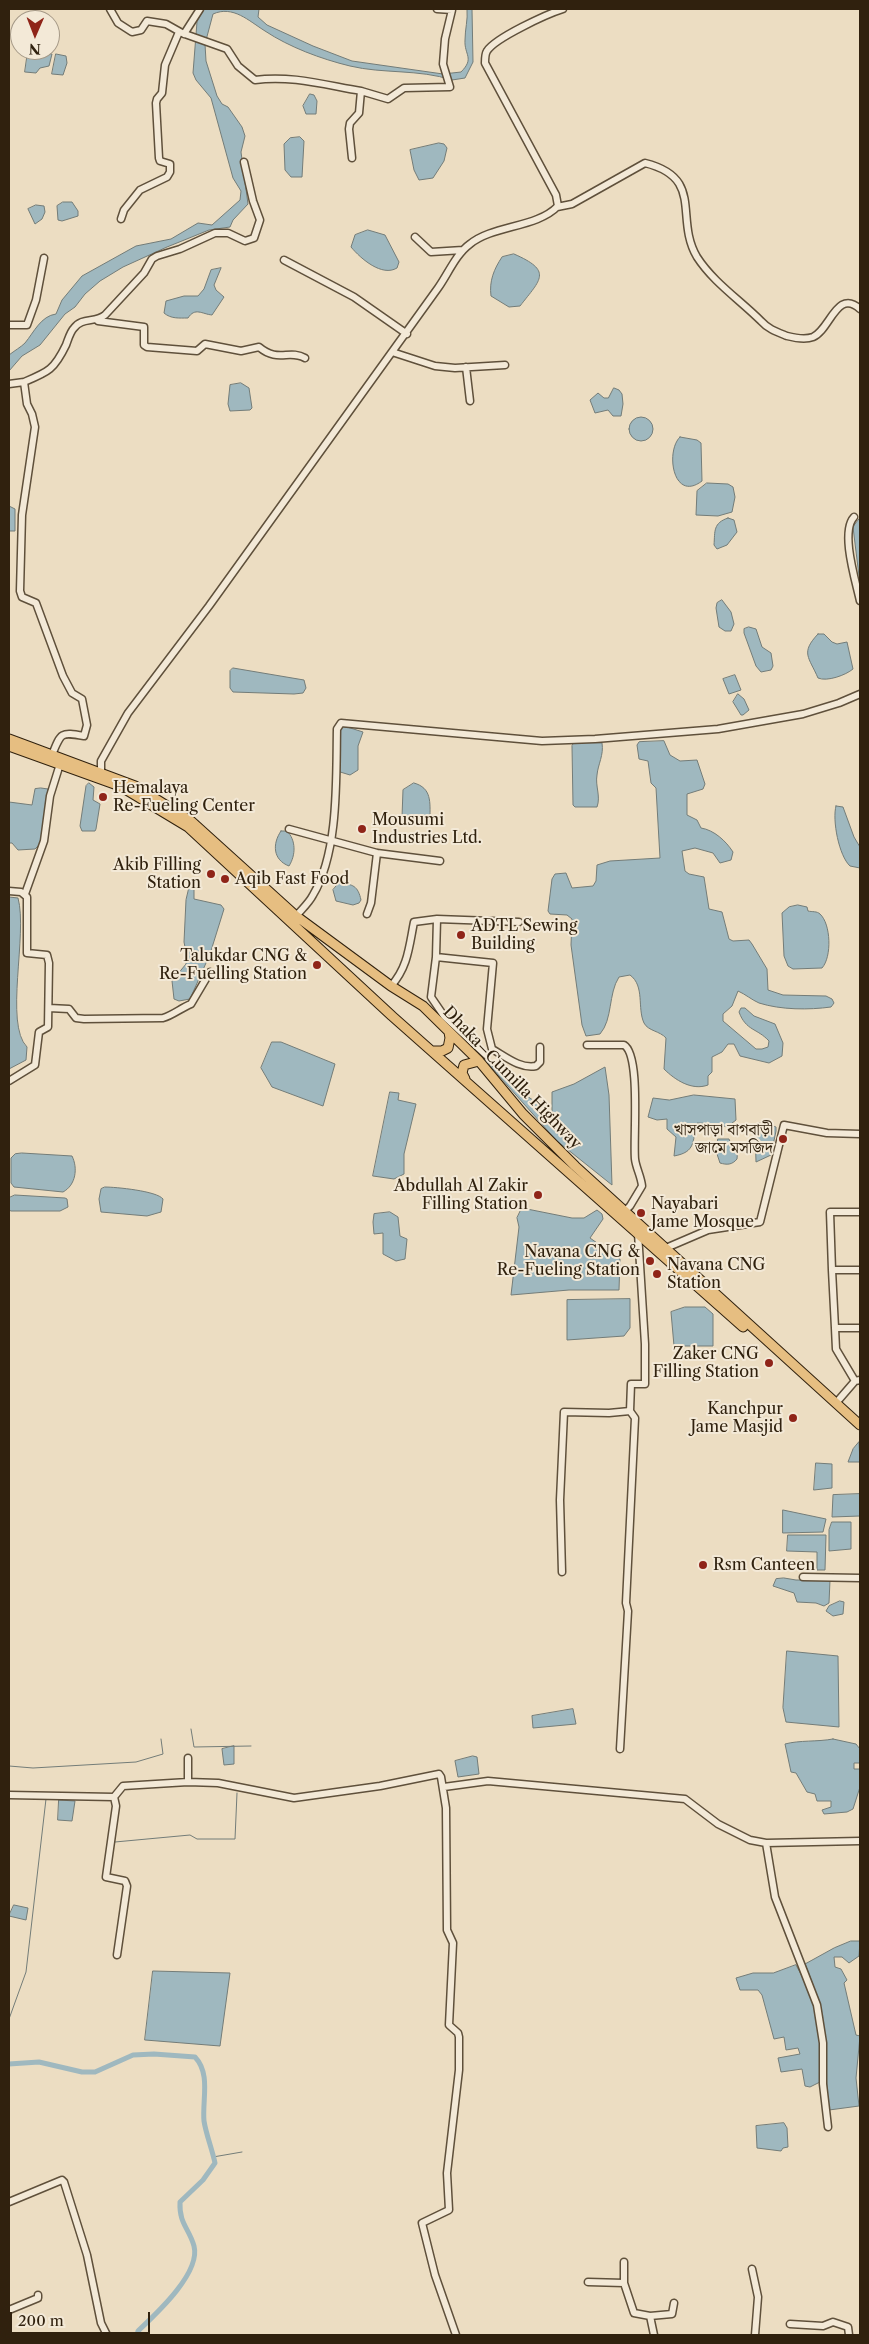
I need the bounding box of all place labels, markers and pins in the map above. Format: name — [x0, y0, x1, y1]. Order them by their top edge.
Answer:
place label: Hemalaya Re-Fueling Center — [113, 778, 255, 816]
marker: Hemalaya Re-Fueling Center — [97, 791, 109, 803]
place label: Mousumi Industries Ltd. — [372, 810, 482, 848]
marker: Mousumi Industries Ltd. — [356, 823, 368, 835]
place label: Akib Filling Station — [113, 855, 201, 893]
marker: Akib Filling Station — [205, 868, 217, 880]
place label: Aqib Fast Food — [235, 869, 349, 889]
marker: Aqib Fast Food — [219, 873, 231, 885]
place label: ADTL Sewing Building — [471, 916, 577, 954]
marker: ADTL Sewing Building — [455, 929, 467, 941]
place label: Talukdar CNG & Re-Fuelling Station — [159, 946, 307, 984]
marker: Talukdar CNG & Re-Fuelling Station — [311, 959, 323, 971]
place label: খাসপাড়া বাগবাড়ী জামে মসজিদ — [674, 1120, 773, 1158]
marker: খাসপাড়া বাগবাড়ী জামে মসজিদ — [777, 1133, 789, 1145]
place label: Abdullah Al Zakir Filling Station — [394, 1176, 528, 1214]
marker: Abdullah Al Zakir Filling Station — [532, 1189, 544, 1201]
place label: Nayabari Jame Mosque — [651, 1194, 754, 1232]
marker: Nayabari Jame Mosque — [635, 1207, 647, 1219]
place label: Navana CNG & Re-Fueling Station — [497, 1242, 640, 1280]
marker: Navana CNG & Re-Fueling Station — [644, 1255, 656, 1267]
place label: Navana CNG Station — [667, 1255, 765, 1293]
marker: Navana CNG Station — [651, 1268, 663, 1280]
place label: Zaker CNG Filling Station — [653, 1344, 759, 1382]
marker: Zaker CNG Filling Station — [763, 1357, 775, 1369]
place label: Kanchpur Jame Masjid — [690, 1399, 783, 1437]
marker: Kanchpur Jame Masjid — [787, 1412, 799, 1424]
place label: Rsm Canteen — [713, 1555, 815, 1575]
marker: Rsm Canteen — [697, 1559, 709, 1571]

